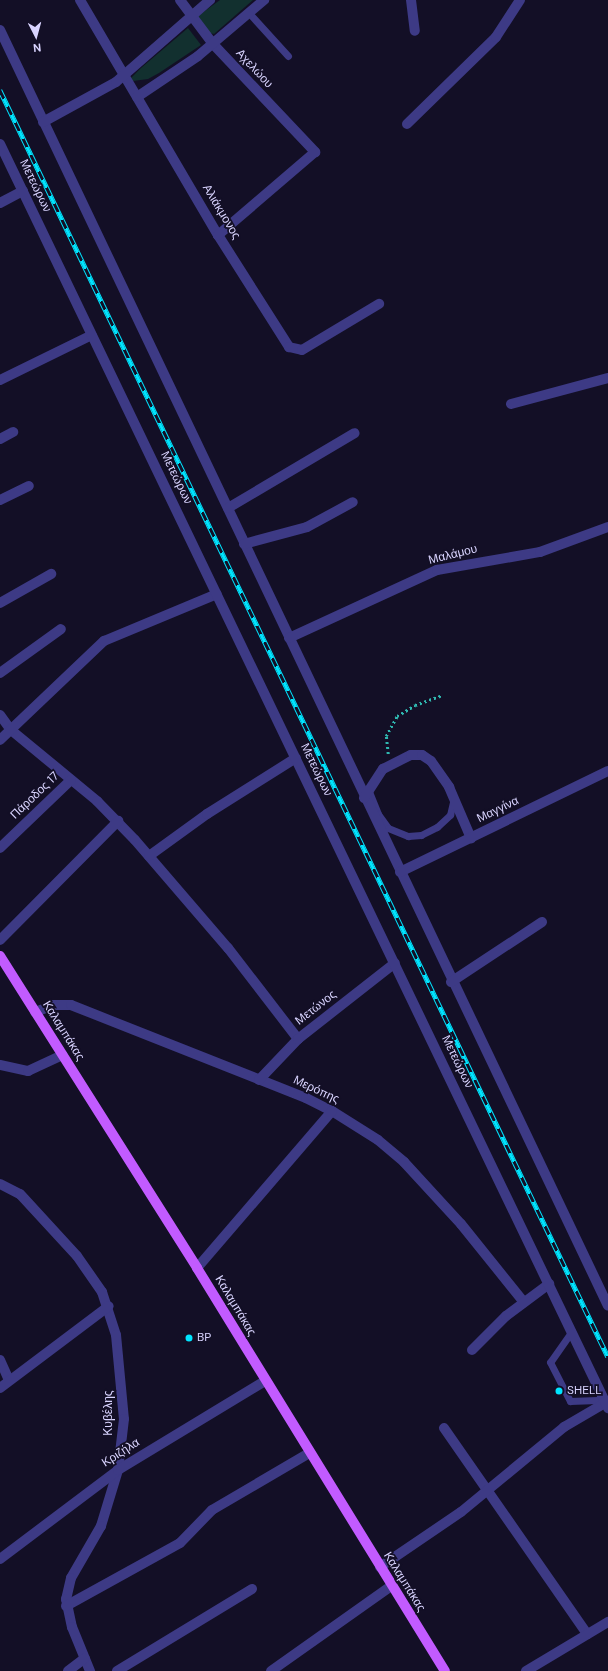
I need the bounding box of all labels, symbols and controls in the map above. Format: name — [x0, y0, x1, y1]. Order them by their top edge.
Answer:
north arrow — [16, 16, 56, 56]
text: N — [33, 41, 42, 55]
street label: Αχελώου — [232, 47, 276, 91]
street label: Μετεώρων — [16, 157, 54, 215]
street label: Αλιάκμονος — [199, 182, 243, 242]
street label: Μετεώρων — [157, 449, 195, 507]
street label: Μαλάμου — [427, 542, 479, 568]
street label: Μετεώρων — [297, 741, 335, 799]
street label: Πάροδος 17 — [8, 769, 62, 823]
street label: Μαγγίνα — [475, 794, 521, 826]
street label: Μετώνος — [293, 988, 339, 1028]
street label: Καλαμπάκας — [39, 998, 87, 1064]
street label: Μετεώρων — [438, 1033, 476, 1091]
street label: Μερόπης — [291, 1073, 341, 1107]
street label: Καλαμπάκας — [211, 1273, 259, 1339]
place label: BP — [197, 1331, 211, 1345]
marker: BP — [184, 1333, 194, 1343]
place label: SHELL — [567, 1384, 602, 1398]
marker: SHELL — [554, 1386, 564, 1396]
street label: Κυβέλης — [102, 1390, 116, 1436]
street label: Κριζήλα — [99, 1436, 143, 1470]
street label: Καλαμπάκας — [380, 1549, 428, 1615]

